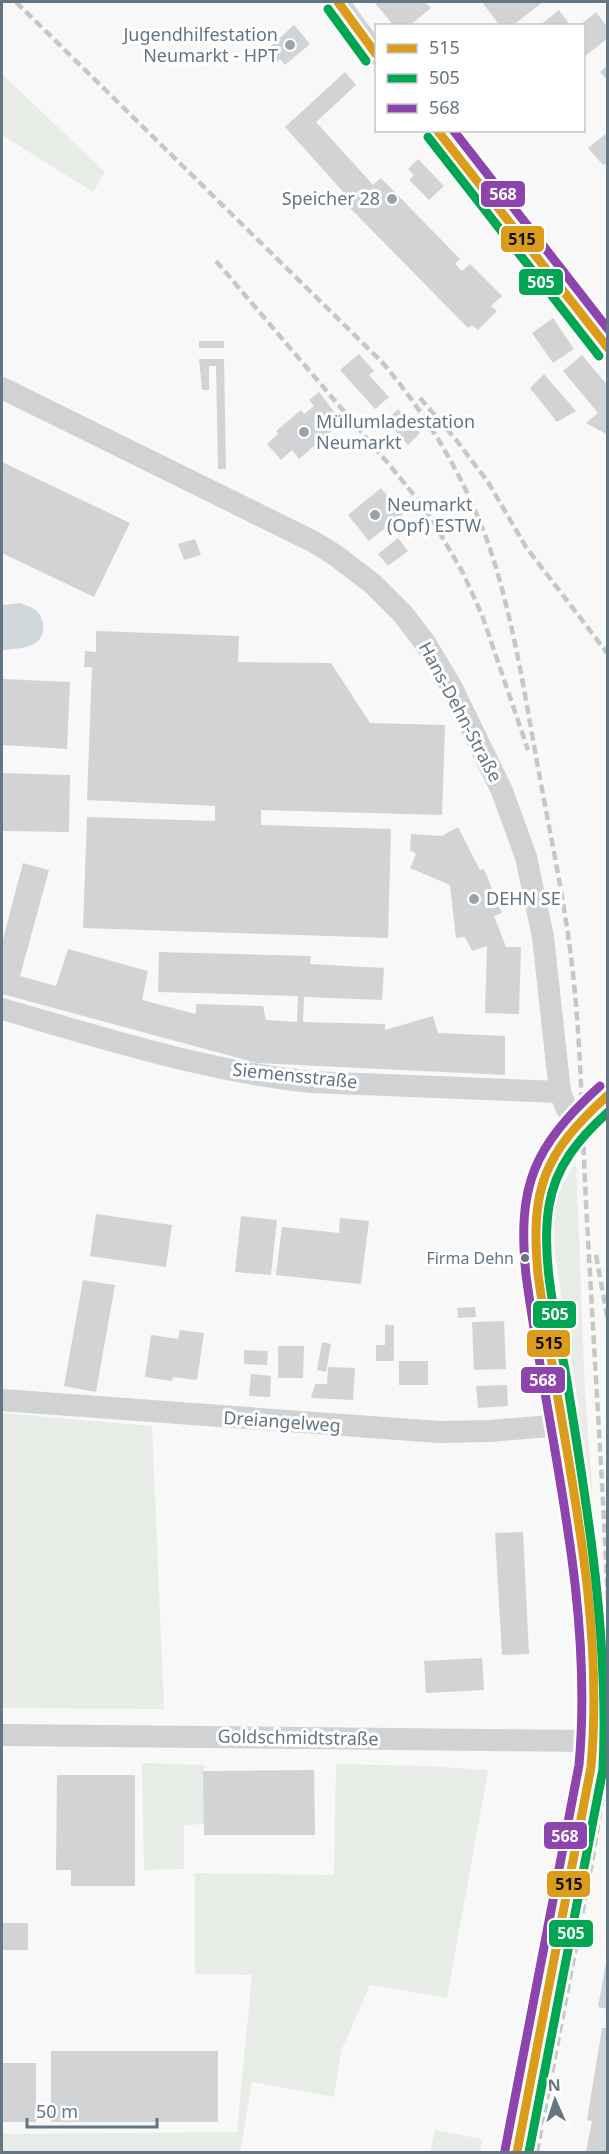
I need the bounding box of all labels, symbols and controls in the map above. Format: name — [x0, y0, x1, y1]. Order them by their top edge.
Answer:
place label: Jugendhilfestation Neumarkt - HPT — [121, 22, 278, 67]
legend — [375, 24, 585, 132]
text: 515 — [429, 35, 460, 59]
marker: Jugendhilfestation Neumarkt - HPT — [283, 38, 297, 52]
text: 505 — [429, 65, 460, 89]
text: 568 — [429, 95, 460, 119]
line badge: 568 — [480, 180, 526, 208]
text: 568 — [489, 183, 517, 205]
place label: Speicher 28 — [282, 186, 380, 210]
marker: Speicher 28 — [385, 192, 399, 206]
line badge: 515 — [500, 225, 545, 253]
text: 515 — [508, 228, 536, 250]
line badge: 505 — [518, 268, 564, 296]
text: 505 — [527, 271, 555, 293]
place label: Müllumladestation Neumarkt — [316, 409, 475, 454]
marker: Müllumladestation Neumarkt — [297, 425, 311, 439]
place label: Neumarkt (Opf) ESTW — [387, 492, 481, 537]
marker: Neumarkt (Opf) ESTW — [368, 508, 382, 522]
street label: Hans-Dehn-Straße — [414, 637, 508, 786]
place label: DEHN SE — [486, 886, 561, 910]
marker: DEHN SE — [467, 892, 481, 906]
street label: Siemensstraße — [232, 1057, 359, 1093]
place label: Firma Dehn — [426, 1247, 514, 1269]
marker: Firma Dehn — [519, 1252, 531, 1264]
line badge: 505 — [532, 1300, 577, 1329]
text: 505 — [541, 1303, 569, 1325]
line badge: 515 — [526, 1329, 571, 1358]
text: 515 — [535, 1332, 563, 1354]
line badge: 568 — [520, 1366, 566, 1394]
text: 568 — [529, 1369, 557, 1391]
street label: Dreiangelweg — [223, 1405, 341, 1437]
street label: Goldschmidtstraße — [217, 1724, 379, 1750]
line badge: 568 — [543, 1821, 588, 1850]
text: 568 — [551, 1825, 579, 1847]
line badge: 515 — [546, 1870, 591, 1898]
text: 515 — [555, 1873, 583, 1895]
line badge: 505 — [548, 1919, 594, 1948]
text: 505 — [557, 1922, 585, 1944]
north arrow — [525, 2070, 585, 2130]
text: N — [547, 2074, 561, 2096]
scale bar — [27, 2091, 158, 2129]
text: 50 m — [36, 2099, 78, 2123]

